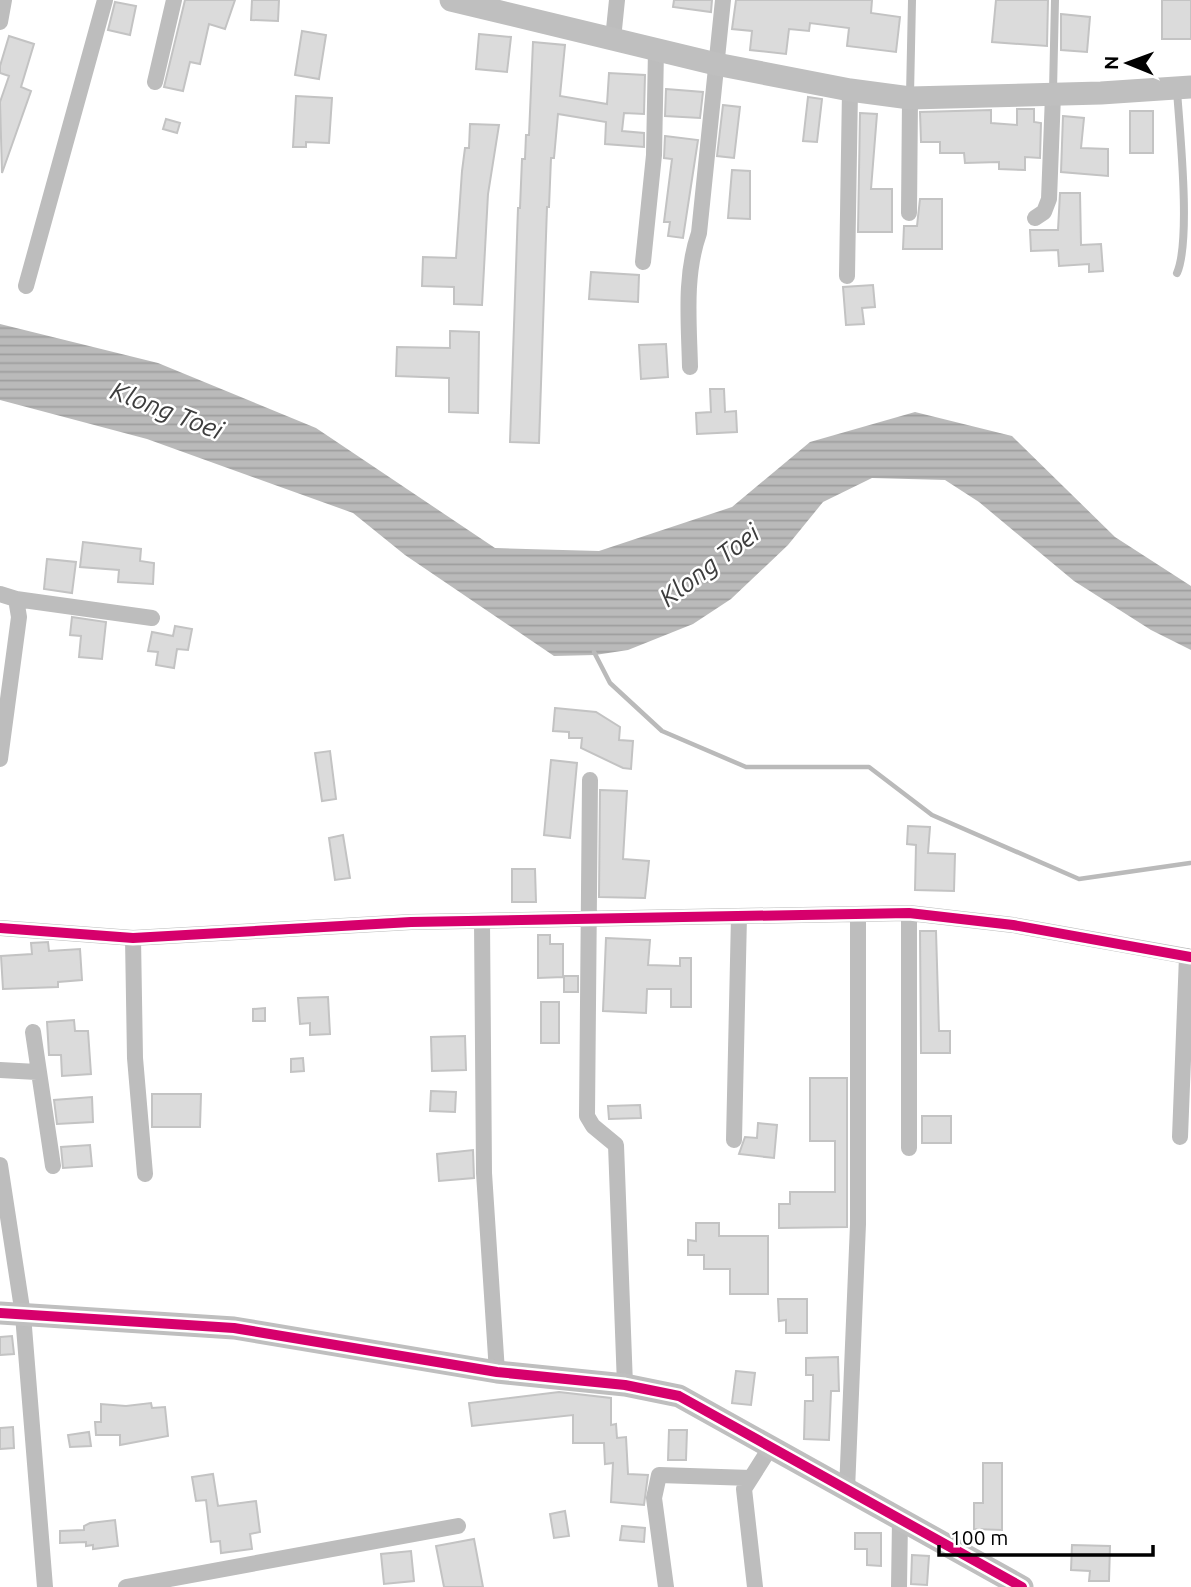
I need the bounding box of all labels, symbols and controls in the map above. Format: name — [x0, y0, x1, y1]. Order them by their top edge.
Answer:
north arrow — [1093, 28, 1163, 98]
text: N — [1100, 55, 1122, 70]
water label: Klong Toei — [107, 375, 229, 445]
water label: Klong Toei — [653, 517, 766, 612]
scale bar — [939, 1514, 1152, 1558]
text: 100 m — [950, 1525, 1008, 1549]

